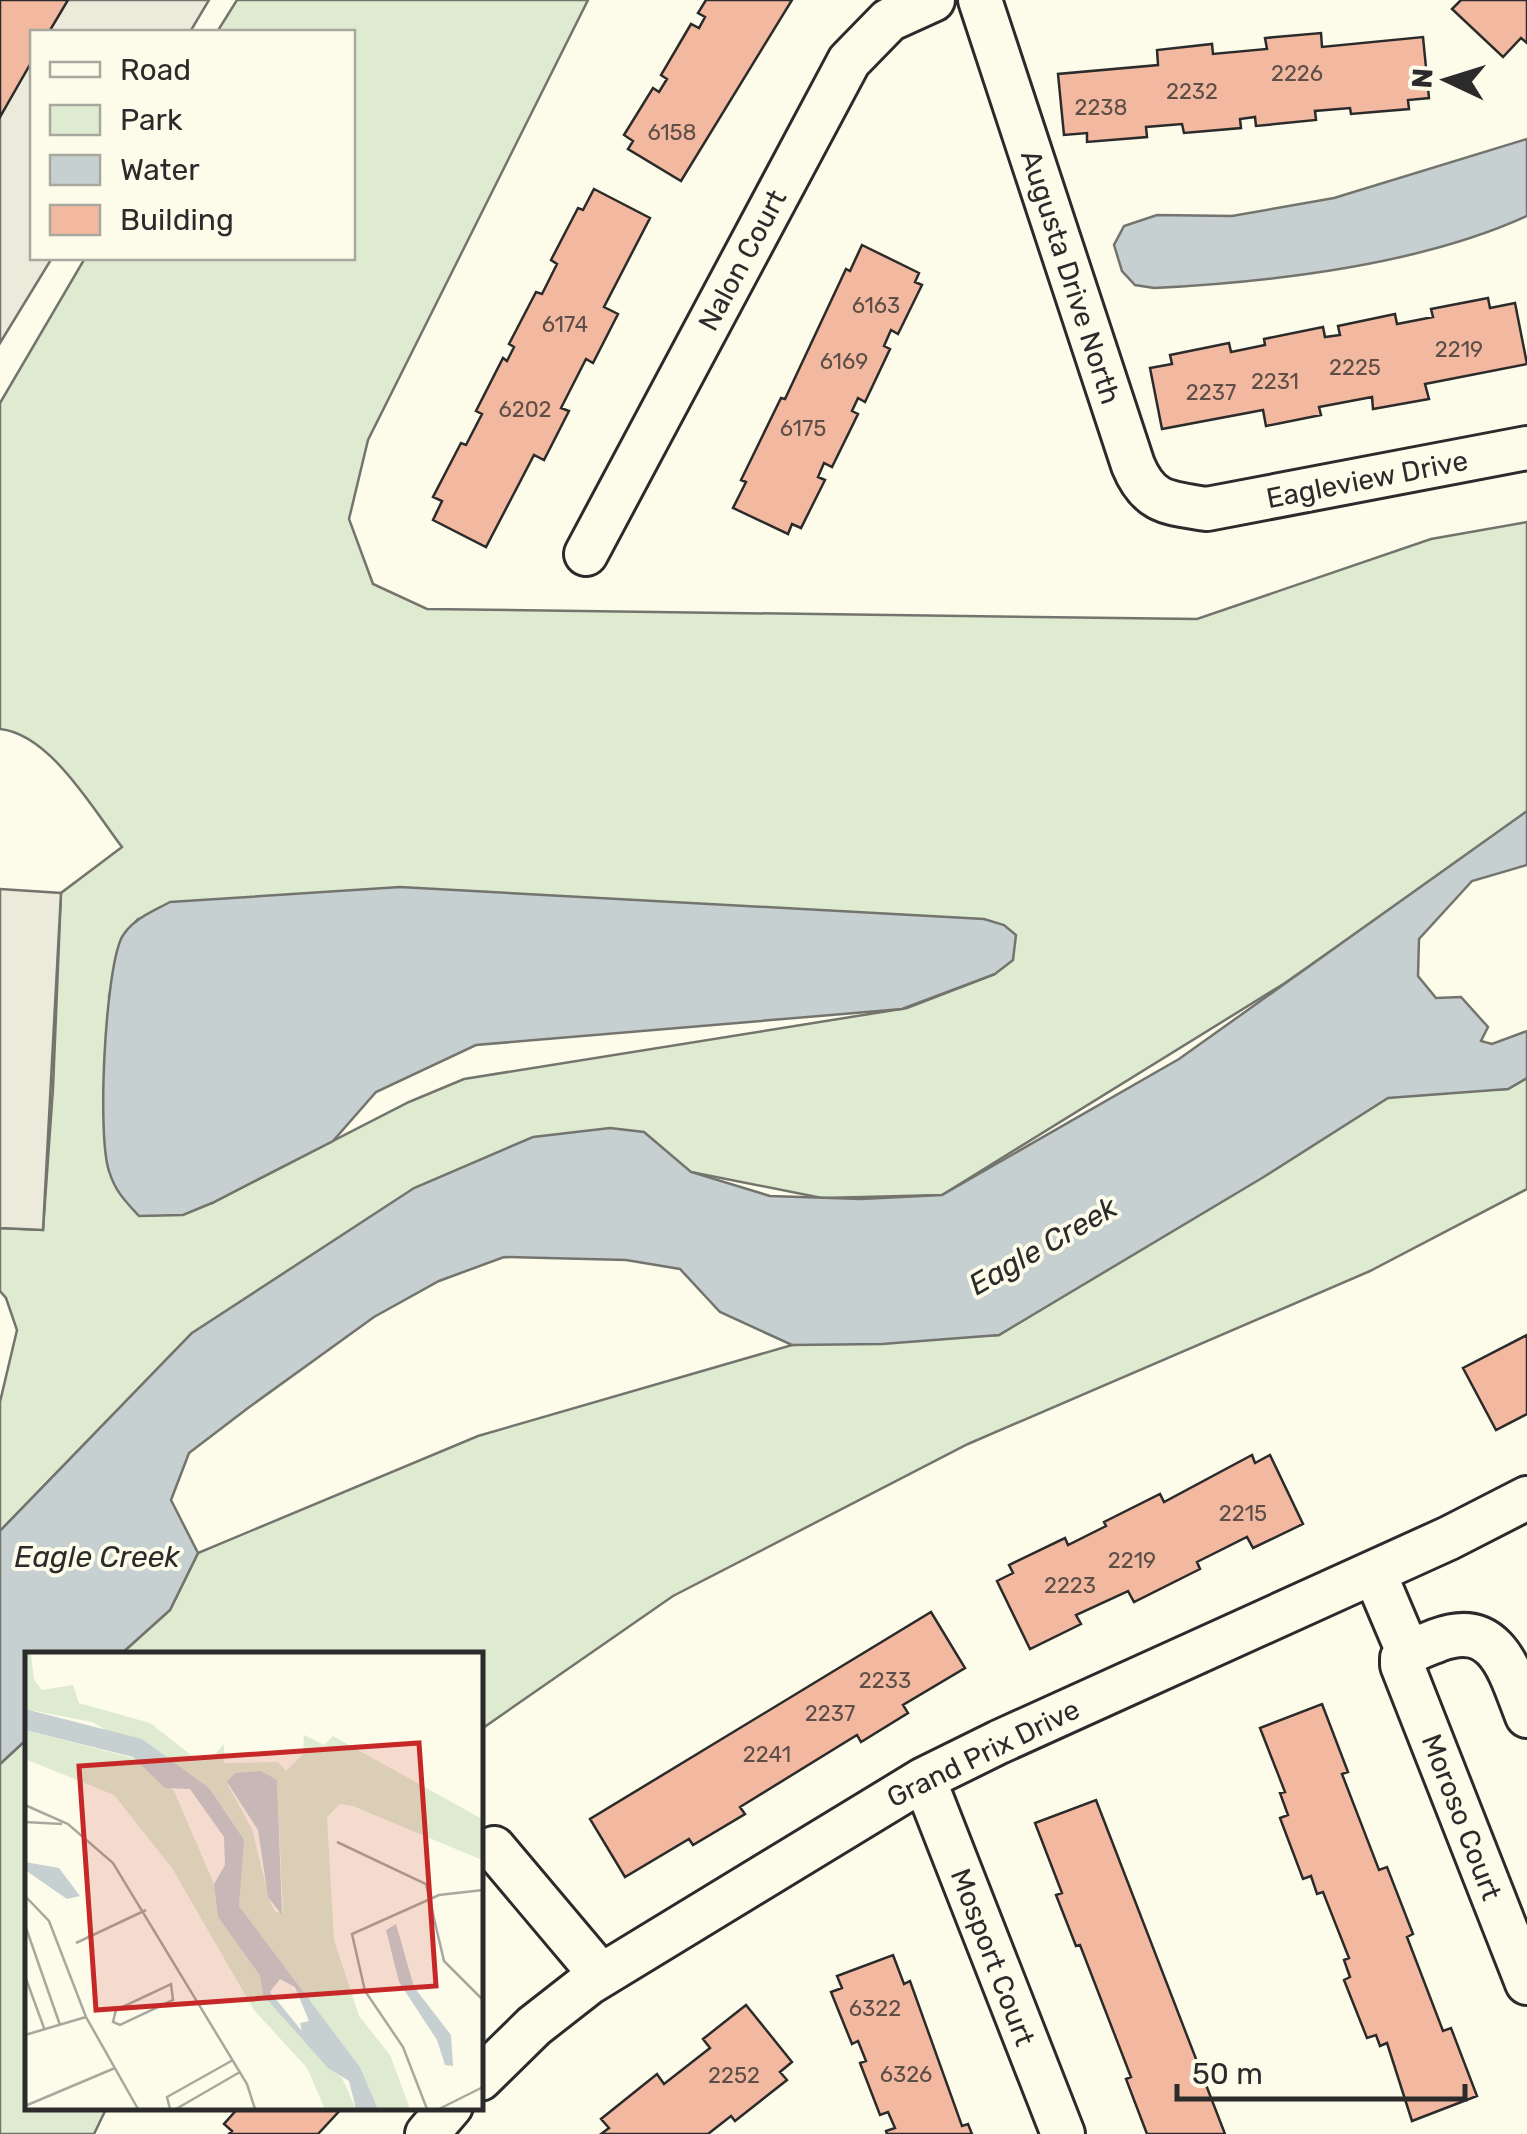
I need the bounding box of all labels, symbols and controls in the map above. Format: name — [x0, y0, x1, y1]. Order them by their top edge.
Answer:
legend — [30, 30, 355, 260]
north arrow — [1397, 30, 1497, 130]
text: Road — [120, 52, 191, 88]
house number: 2226 — [1271, 60, 1323, 87]
text: N — [1405, 67, 1440, 89]
house number: 2232 — [1166, 78, 1218, 105]
house number: 2238 — [1074, 94, 1128, 121]
text: Park — [120, 102, 183, 138]
house number: 6158 — [647, 119, 697, 146]
street label: Augusta Drive North — [1014, 146, 1127, 408]
text: Water — [120, 152, 200, 188]
street label: Nalon Court — [692, 184, 793, 336]
text: Building — [120, 202, 234, 238]
house number: 6163 — [852, 292, 900, 319]
house number: 6174 — [542, 311, 588, 338]
house number: 2219 — [1435, 336, 1483, 363]
house number: 6169 — [820, 348, 868, 375]
house number: 2225 — [1329, 354, 1381, 381]
house number: 2231 — [1251, 368, 1299, 395]
house number: 2237 — [1186, 379, 1236, 406]
house number: 6202 — [498, 396, 552, 423]
house number: 6175 — [780, 415, 826, 442]
street label: Eagleview Drive — [1263, 444, 1471, 515]
water label: Eagle Creek — [962, 1189, 1124, 1303]
house number: 2215 — [1219, 1500, 1267, 1527]
water label: Eagle Creek — [14, 1539, 180, 1575]
house number: 2219 — [1108, 1547, 1156, 1574]
house number: 2223 — [1044, 1572, 1096, 1599]
inset map — [25, 1652, 482, 2109]
house number: 2233 — [859, 1667, 911, 1694]
street label: Grand Prix Drive — [882, 1693, 1085, 1814]
house number: 2237 — [805, 1700, 855, 1727]
street label: Moroso Court — [1415, 1730, 1508, 1905]
house number: 2241 — [743, 1741, 791, 1768]
street label: Mosport Court — [944, 1864, 1041, 2050]
house number: 6322 — [849, 1995, 901, 2022]
scale bar — [1177, 2039, 1464, 2101]
text: 50 m — [1192, 2056, 1263, 2092]
house number: 6326 — [880, 2061, 932, 2088]
house number: 2252 — [708, 2062, 760, 2089]

